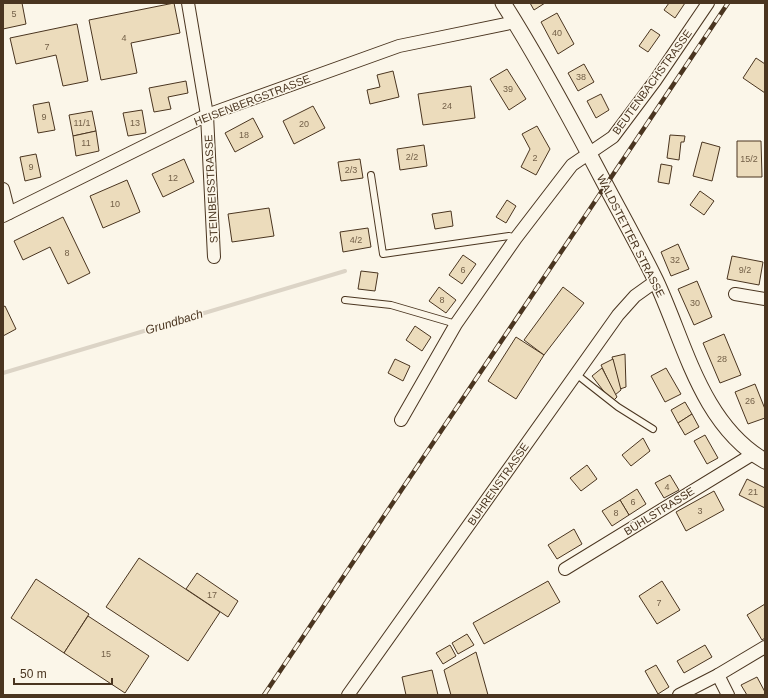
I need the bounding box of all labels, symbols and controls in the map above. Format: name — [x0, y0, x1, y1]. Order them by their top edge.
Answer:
house number: 5 — [11, 9, 17, 19]
street label: BEUTENBACHSTRASSE — [610, 27, 694, 137]
house number: 40 — [552, 28, 562, 38]
house number: 4 — [121, 33, 127, 43]
house number: 7 — [44, 42, 50, 52]
street label: HEISENBERGSTRASSE — [192, 72, 312, 128]
house number: 38 — [576, 72, 586, 82]
house number: 39 — [503, 84, 513, 94]
house number: 24 — [442, 101, 452, 111]
house number: 9 — [41, 112, 47, 122]
house number: 11/1 — [74, 118, 90, 128]
house number: 13 — [130, 118, 140, 128]
house number: 20 — [299, 119, 309, 129]
house number: 18 — [239, 130, 249, 140]
street label: STEINBEISSTRASSE — [202, 134, 220, 244]
house number: 11 — [81, 138, 91, 148]
house number: 2/2 — [406, 152, 418, 162]
house number: 2 — [532, 153, 538, 163]
house number: 15/2 — [740, 154, 758, 164]
house number: 9 — [28, 162, 34, 172]
house number: 2/3 — [345, 165, 357, 175]
house number: 12 — [168, 173, 178, 183]
street label: WALDSTETTER STRASSE — [595, 173, 667, 299]
house number: 10 — [110, 199, 120, 209]
house number: 4/2 — [350, 235, 362, 245]
house number: 8 — [64, 248, 70, 258]
house number: 32 — [670, 255, 680, 265]
house number: 6 — [460, 265, 466, 275]
house number: 9/2 — [739, 265, 751, 275]
house number: 8 — [439, 295, 445, 305]
house number: 30 — [690, 298, 700, 308]
water label: Grundbach — [144, 307, 205, 337]
house number: 28 — [717, 354, 727, 364]
house number: 26 — [745, 396, 755, 406]
street label: BUHRENSTRASSE — [465, 441, 531, 527]
house number: 4 — [664, 482, 670, 492]
street label: BÜHLSTRASSE — [622, 485, 696, 537]
house number: 21 — [748, 487, 758, 497]
house number: 6 — [630, 497, 636, 507]
house number: 3 — [697, 506, 703, 516]
house number: 8 — [613, 508, 619, 518]
house number: 17 — [207, 590, 217, 600]
house number: 7 — [656, 598, 662, 608]
house number: 15 — [101, 649, 111, 659]
scale bar — [14, 660, 112, 686]
text: 50 m — [20, 667, 47, 681]

